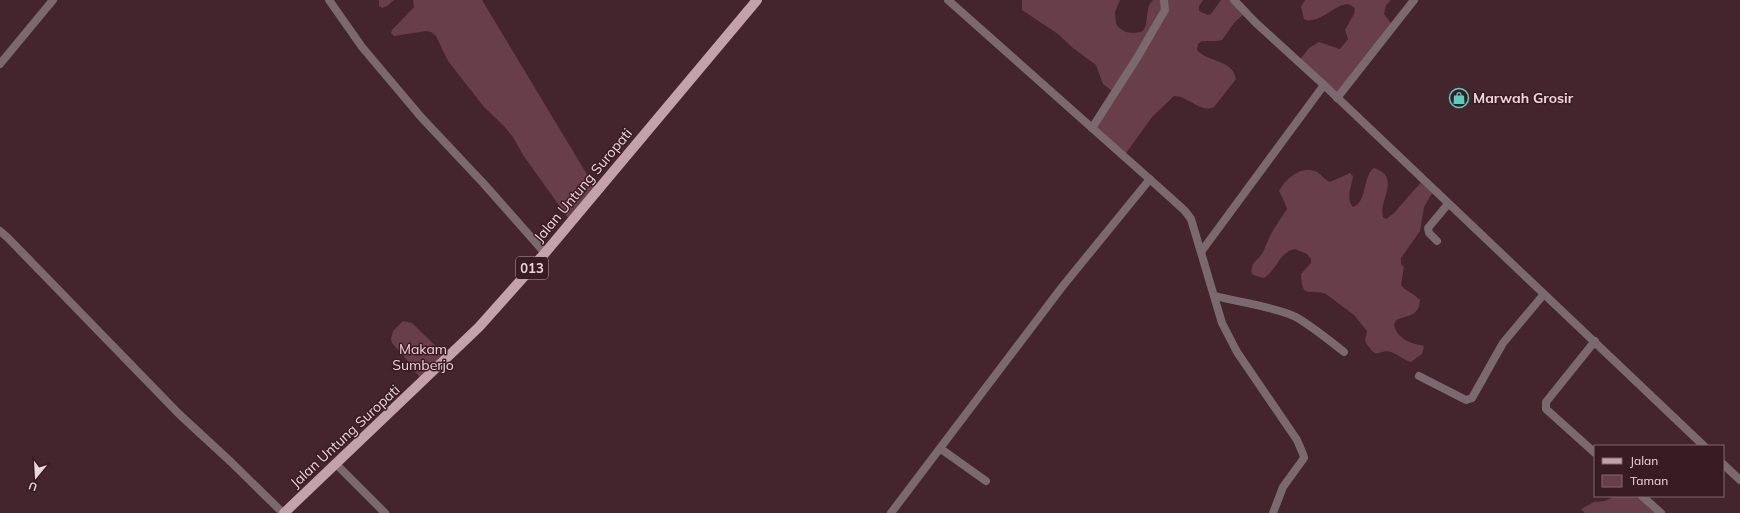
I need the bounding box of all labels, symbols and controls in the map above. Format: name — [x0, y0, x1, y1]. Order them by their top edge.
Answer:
shop icon: Marwah Grosir — [1448, 87, 1470, 109]
place label: Marwah Grosir — [1473, 89, 1574, 107]
street label: Jalan Untung Suropati — [530, 124, 636, 246]
road number: 013 — [516, 257, 548, 279]
park label: Makam Sumberjo — [392, 340, 454, 374]
street label: Jalan Untung Suropati — [287, 381, 403, 491]
legend — [1594, 445, 1724, 497]
text: Jalan — [1630, 453, 1658, 468]
north arrow — [16, 457, 56, 497]
text: Taman — [1630, 473, 1668, 488]
text: U — [27, 479, 39, 494]

